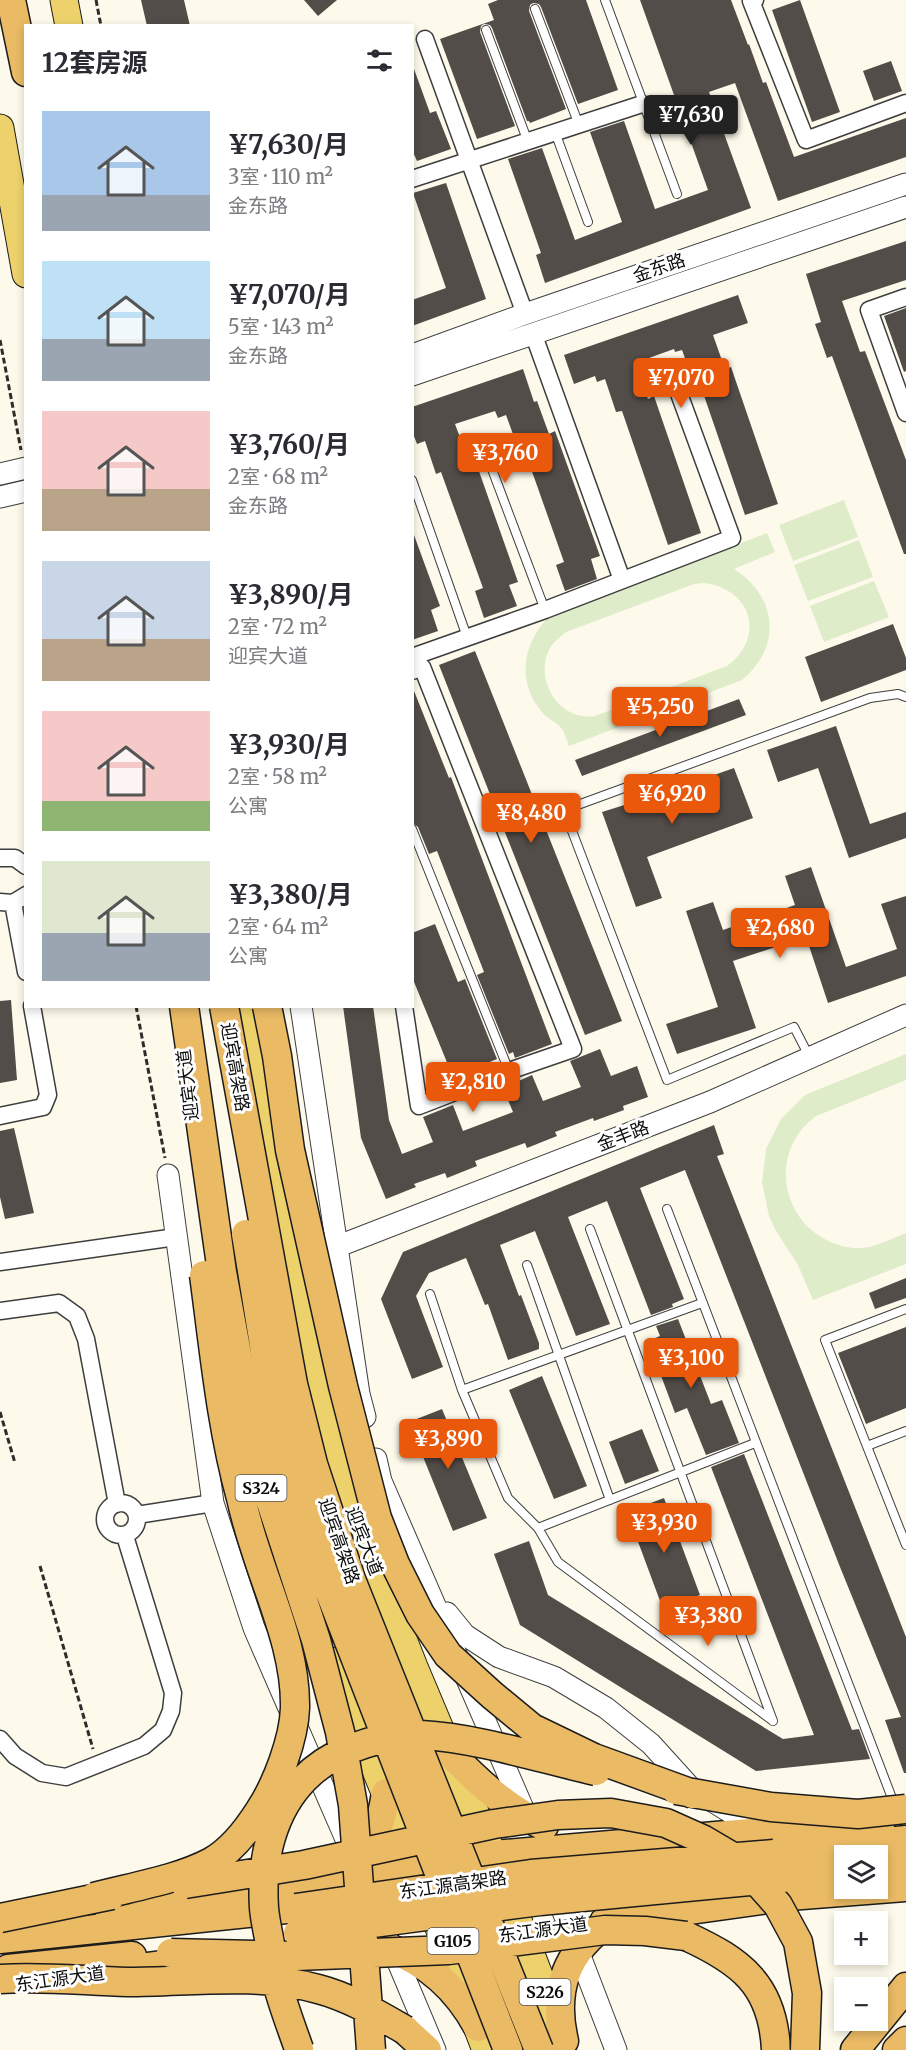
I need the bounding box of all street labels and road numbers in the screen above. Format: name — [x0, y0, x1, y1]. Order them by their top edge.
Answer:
street label: 金东路 — [630, 248, 688, 287]
street label: 迎宾高架路 — [216, 1021, 255, 1113]
street label: 迎宾大道 — [172, 1048, 203, 1122]
street label: 金丰路 — [593, 1115, 652, 1156]
road number: S324 — [236, 1475, 286, 1501]
street label: 迎宾高架路 — [314, 1495, 365, 1587]
street label: 迎宾大道 — [341, 1503, 388, 1579]
street label: 东江源高架路 — [398, 1866, 508, 1903]
street label: 东江源大道 — [497, 1912, 589, 1947]
road number: G105 — [428, 1928, 478, 1954]
street label: 东江源大道 — [14, 1961, 106, 1996]
road number: S226 — [520, 1979, 570, 2005]

